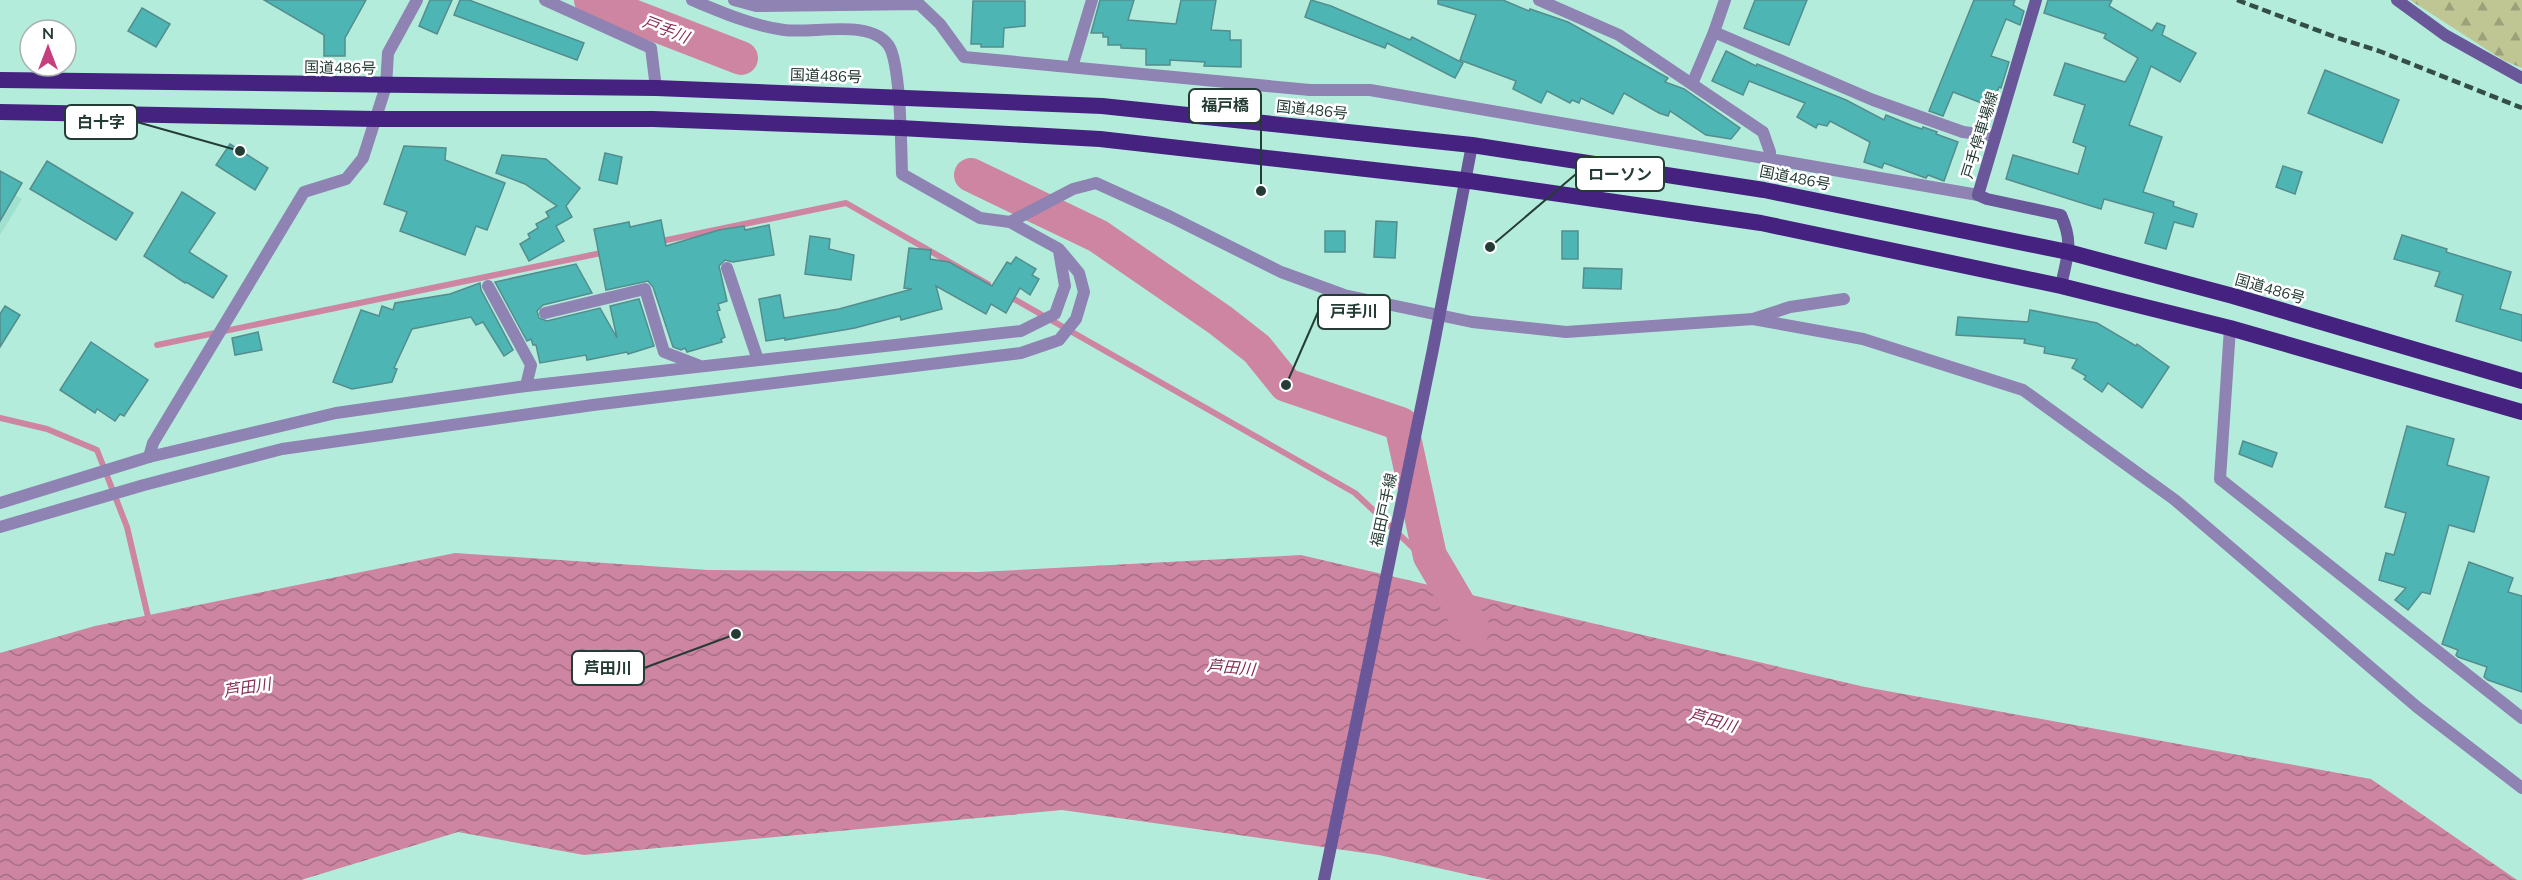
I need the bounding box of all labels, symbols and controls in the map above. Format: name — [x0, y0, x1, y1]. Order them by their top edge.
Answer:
water label: 戸手川 — [640, 11, 694, 48]
north arrow — [18, 18, 78, 78]
text: N — [42, 23, 54, 43]
street label: 国道486号 — [304, 57, 376, 78]
street label: 国道486号 — [790, 65, 862, 86]
callout: 福戸橋 — [1189, 89, 1261, 123]
street label: 戸手停車場線 — [1957, 89, 2002, 181]
text: 福戸橋 — [1201, 95, 1249, 115]
street label: 国道486号 — [1275, 96, 1349, 123]
callout: 白十字 — [65, 105, 137, 139]
text: 白十字 — [77, 112, 125, 132]
callout: ローソン — [1576, 157, 1664, 191]
street label: 国道486号 — [1758, 161, 1832, 194]
text: ローソン — [1588, 164, 1652, 184]
street label: 国道486号 — [2233, 269, 2307, 308]
callout: 戸手川 — [1318, 295, 1390, 329]
text: 戸手川 — [1330, 301, 1378, 321]
street label: 福田戸手線 — [1366, 471, 1401, 549]
callout: 芦田川 — [572, 651, 644, 685]
water label: 芦田川 — [1206, 655, 1258, 679]
text: 芦田川 — [584, 658, 632, 678]
water label: 芦田川 — [222, 673, 274, 701]
water label: 芦田川 — [1687, 704, 1741, 737]

